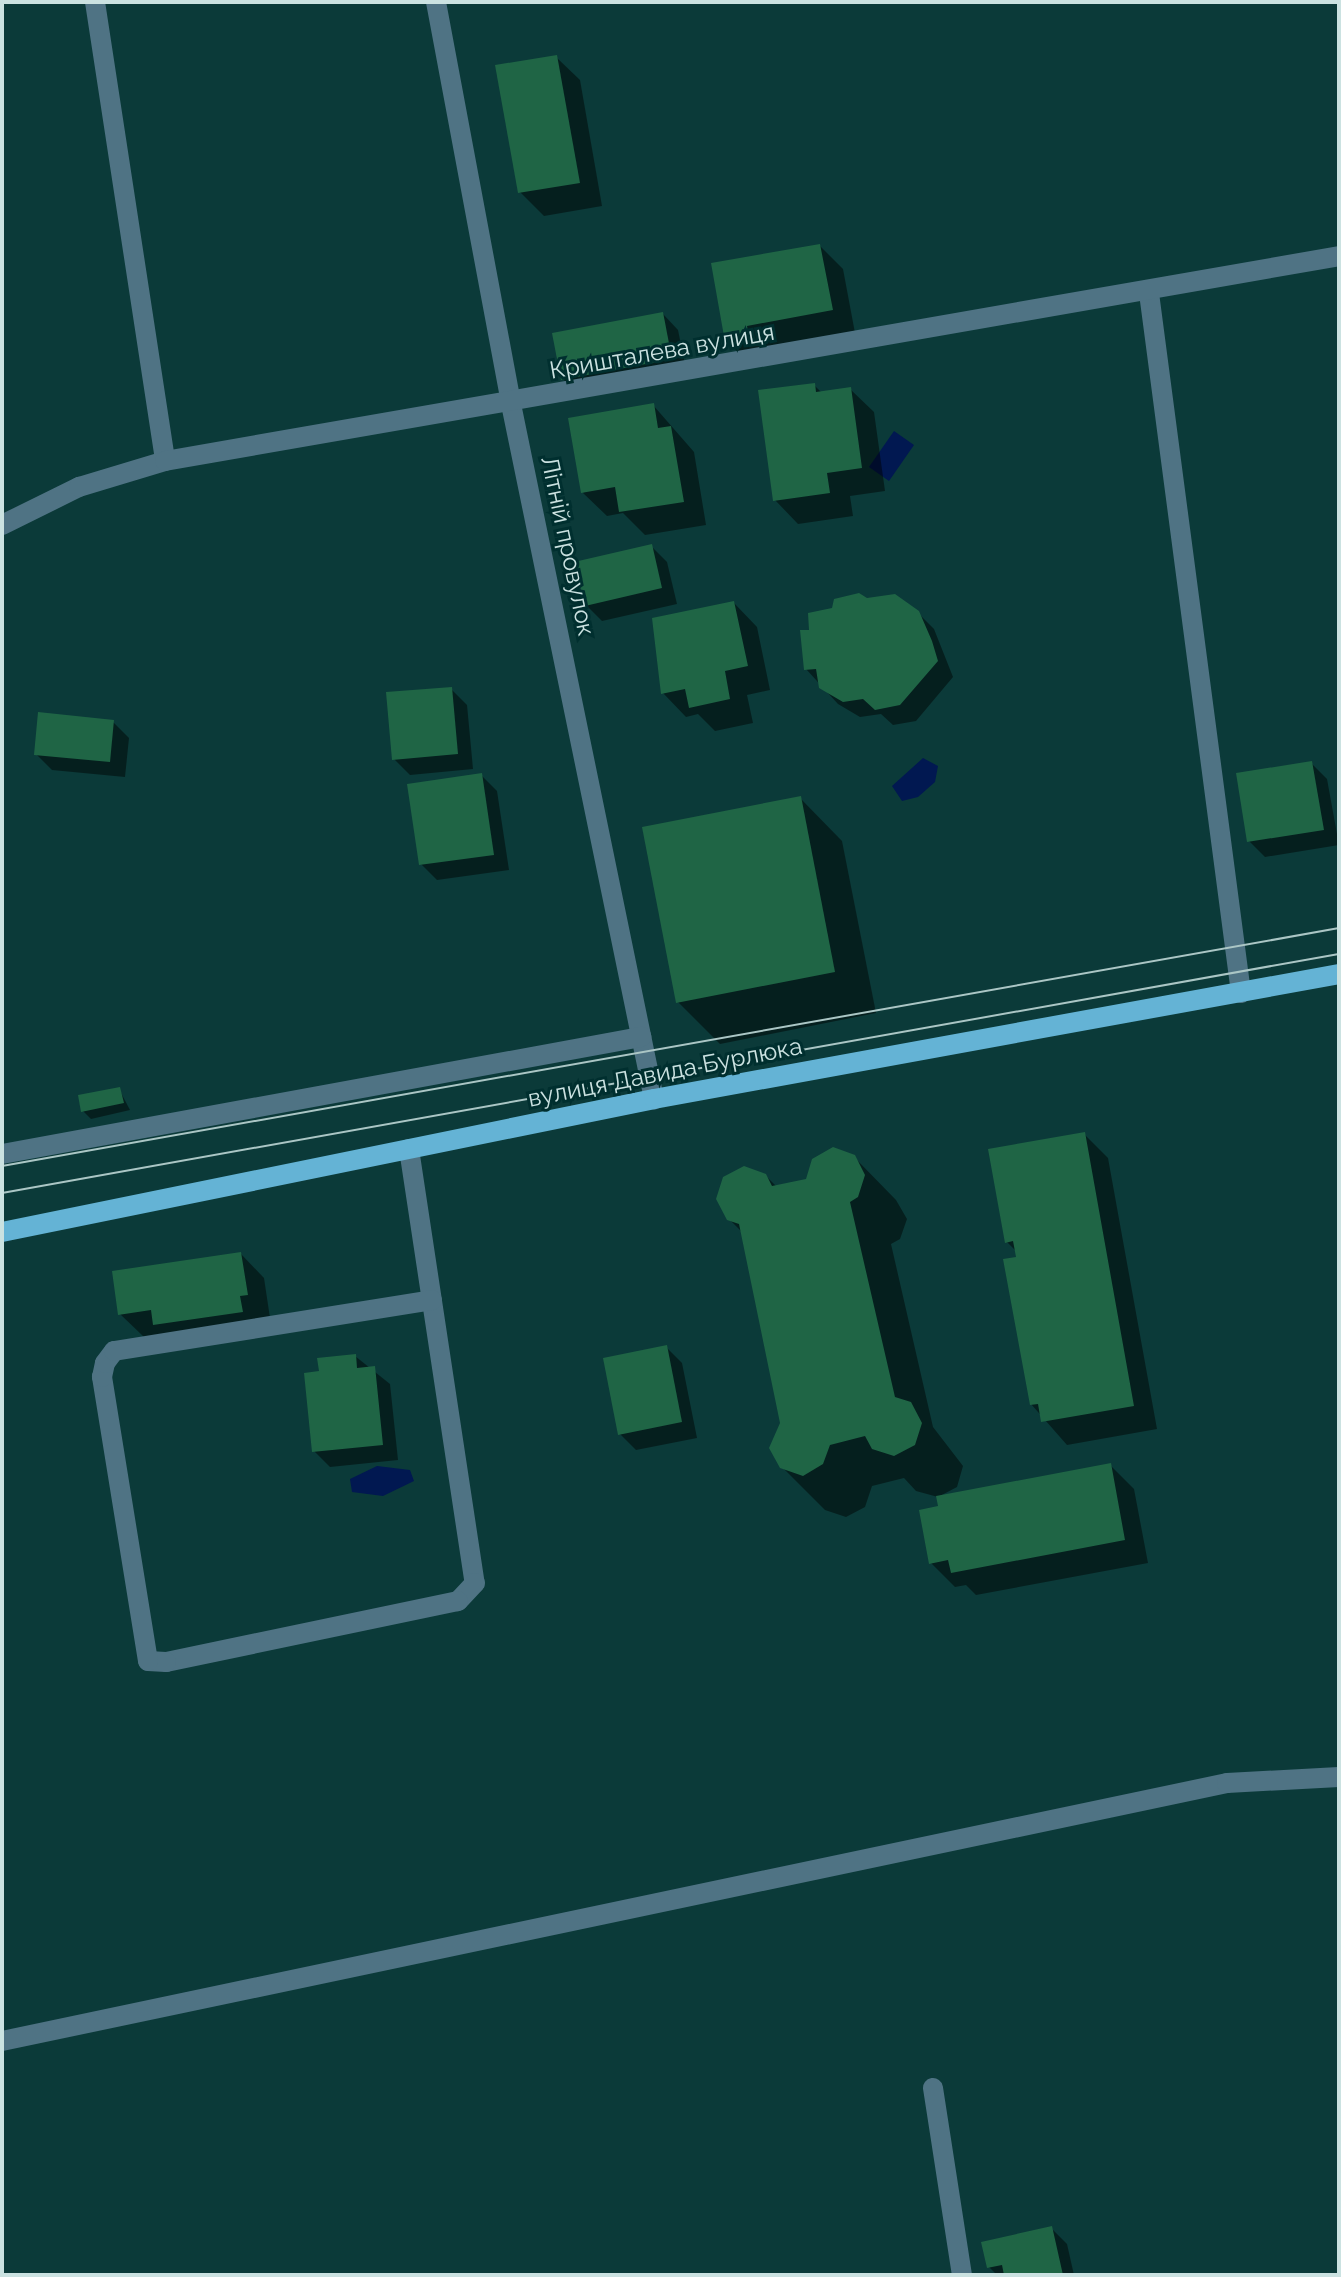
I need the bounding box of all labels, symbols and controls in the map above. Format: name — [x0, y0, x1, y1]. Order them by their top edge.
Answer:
street label: Кришталева вулиця — [547, 317, 777, 385]
street label: Літній провулок — [535, 454, 601, 638]
street label: вулиця Давида Бурлюка — [525, 1031, 805, 1113]

